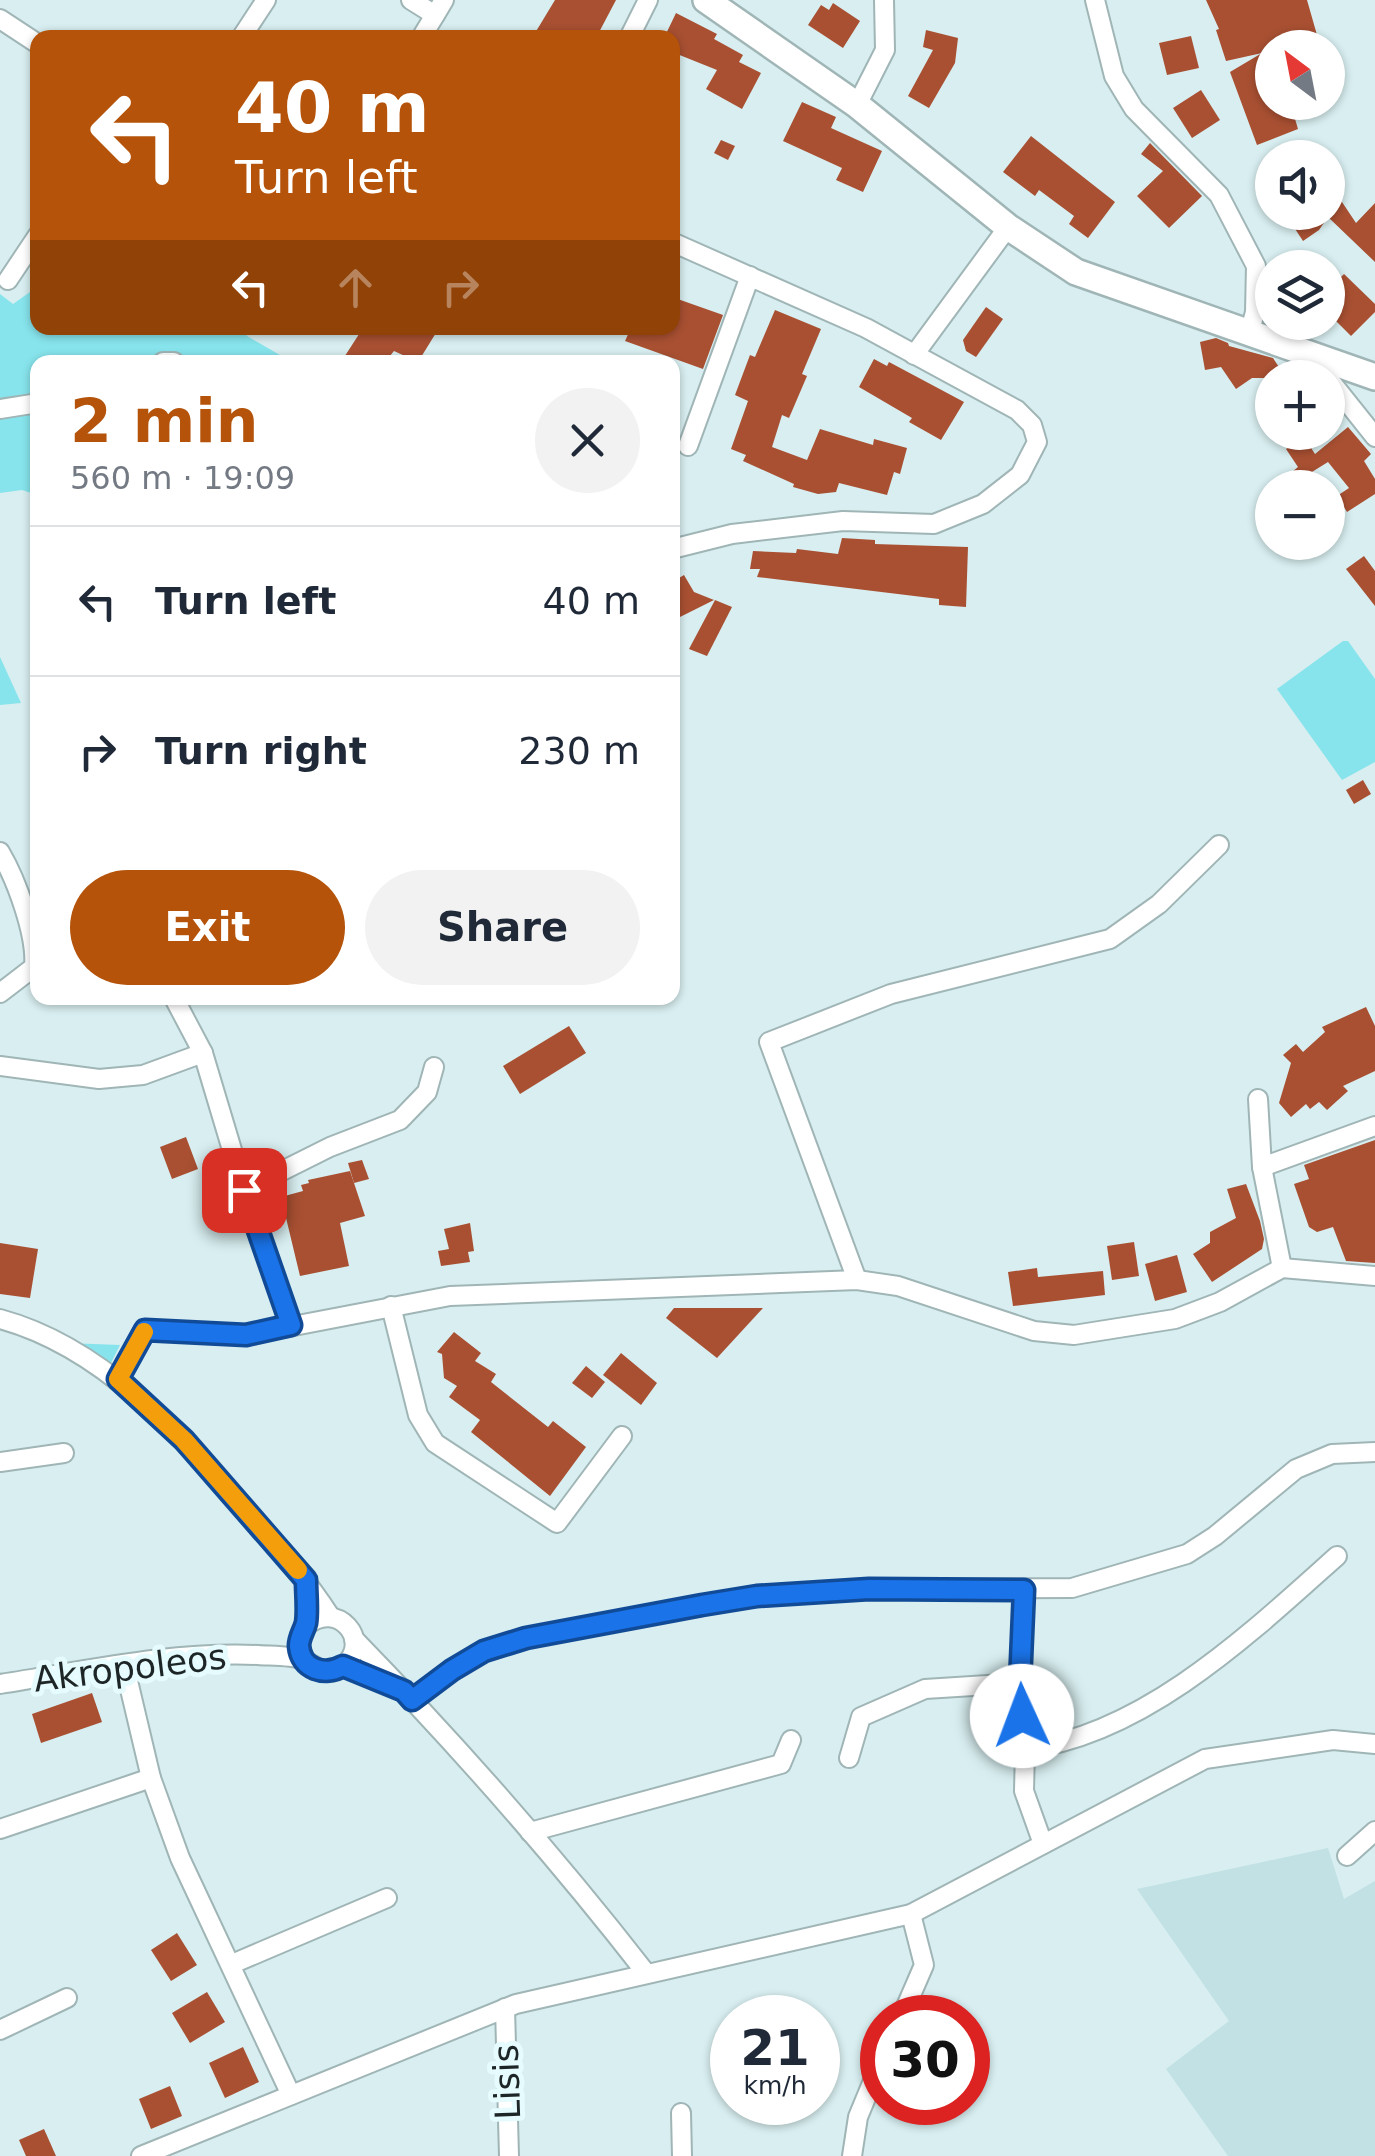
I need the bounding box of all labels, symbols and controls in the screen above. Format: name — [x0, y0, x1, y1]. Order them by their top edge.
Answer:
north arrow — [1255, 30, 1345, 120]
map controls — [1255, 30, 1345, 560]
text: 40 m — [235, 67, 430, 149]
icon: left — [70, 70, 200, 200]
button: sound — [1255, 140, 1345, 230]
text: Turn left — [235, 151, 418, 204]
button: layers — [1255, 250, 1345, 340]
icon: left — [223, 260, 278, 315]
icon: ahead — [328, 260, 383, 315]
icon: right — [433, 260, 488, 315]
button: + — [1255, 360, 1345, 450]
text: 2 min — [70, 386, 258, 456]
button: close — [535, 388, 640, 493]
text: 560 m · 19:09 — [70, 459, 295, 497]
button: − — [1255, 470, 1345, 560]
icon: left — [70, 574, 125, 629]
text: Turn left — [155, 579, 336, 623]
text: 40 m — [543, 579, 640, 623]
icon: right — [70, 724, 125, 779]
text: Turn right — [155, 729, 367, 773]
text: 230 m — [518, 729, 640, 773]
button: Exit — [70, 870, 345, 985]
button: Share — [365, 870, 640, 985]
pin — [202, 1148, 287, 1233]
icon: arrive — [217, 1163, 272, 1218]
street label: Akropoleos — [31, 1636, 229, 1700]
position arrow — [970, 1664, 1074, 1768]
speed limit sign: 30 — [860, 1995, 990, 2125]
text: 21 — [740, 2019, 810, 2077]
street label: Lisis — [486, 2044, 528, 2120]
text: km/h — [743, 2071, 807, 2100]

